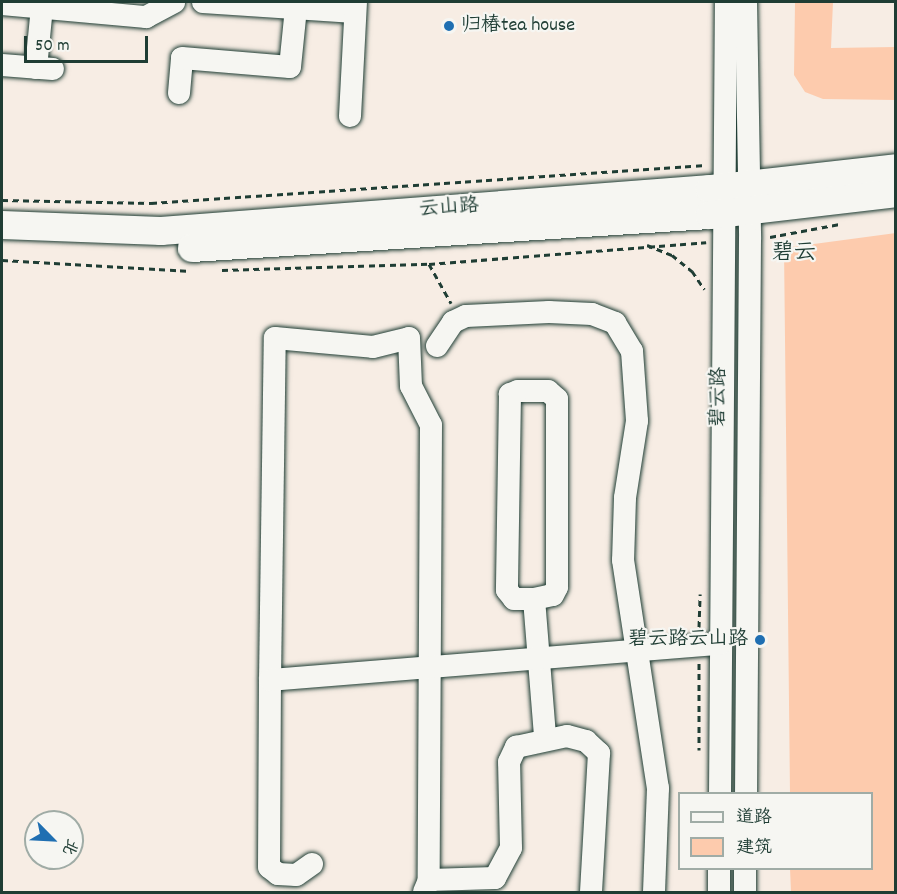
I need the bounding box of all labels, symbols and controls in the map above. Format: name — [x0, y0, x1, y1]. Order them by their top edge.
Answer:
place label: 归椿tea house — [461, 14, 575, 38]
marker: 归椿tea house — [442, 19, 456, 33]
scale bar — [27, 24, 152, 62]
text: 50 m — [35, 34, 70, 59]
street label: 云山路 — [418, 195, 480, 223]
district label: 碧云 — [772, 241, 816, 267]
street label: 碧云路 — [707, 367, 733, 427]
place label: 碧云路云山路 — [628, 628, 748, 652]
marker: 碧云路云山路 — [753, 633, 767, 647]
legend — [678, 792, 873, 870]
text: 道路 — [736, 806, 772, 831]
north arrow — [24, 810, 84, 870]
text: 北 — [55, 835, 83, 859]
text: 建筑 — [736, 836, 772, 861]

